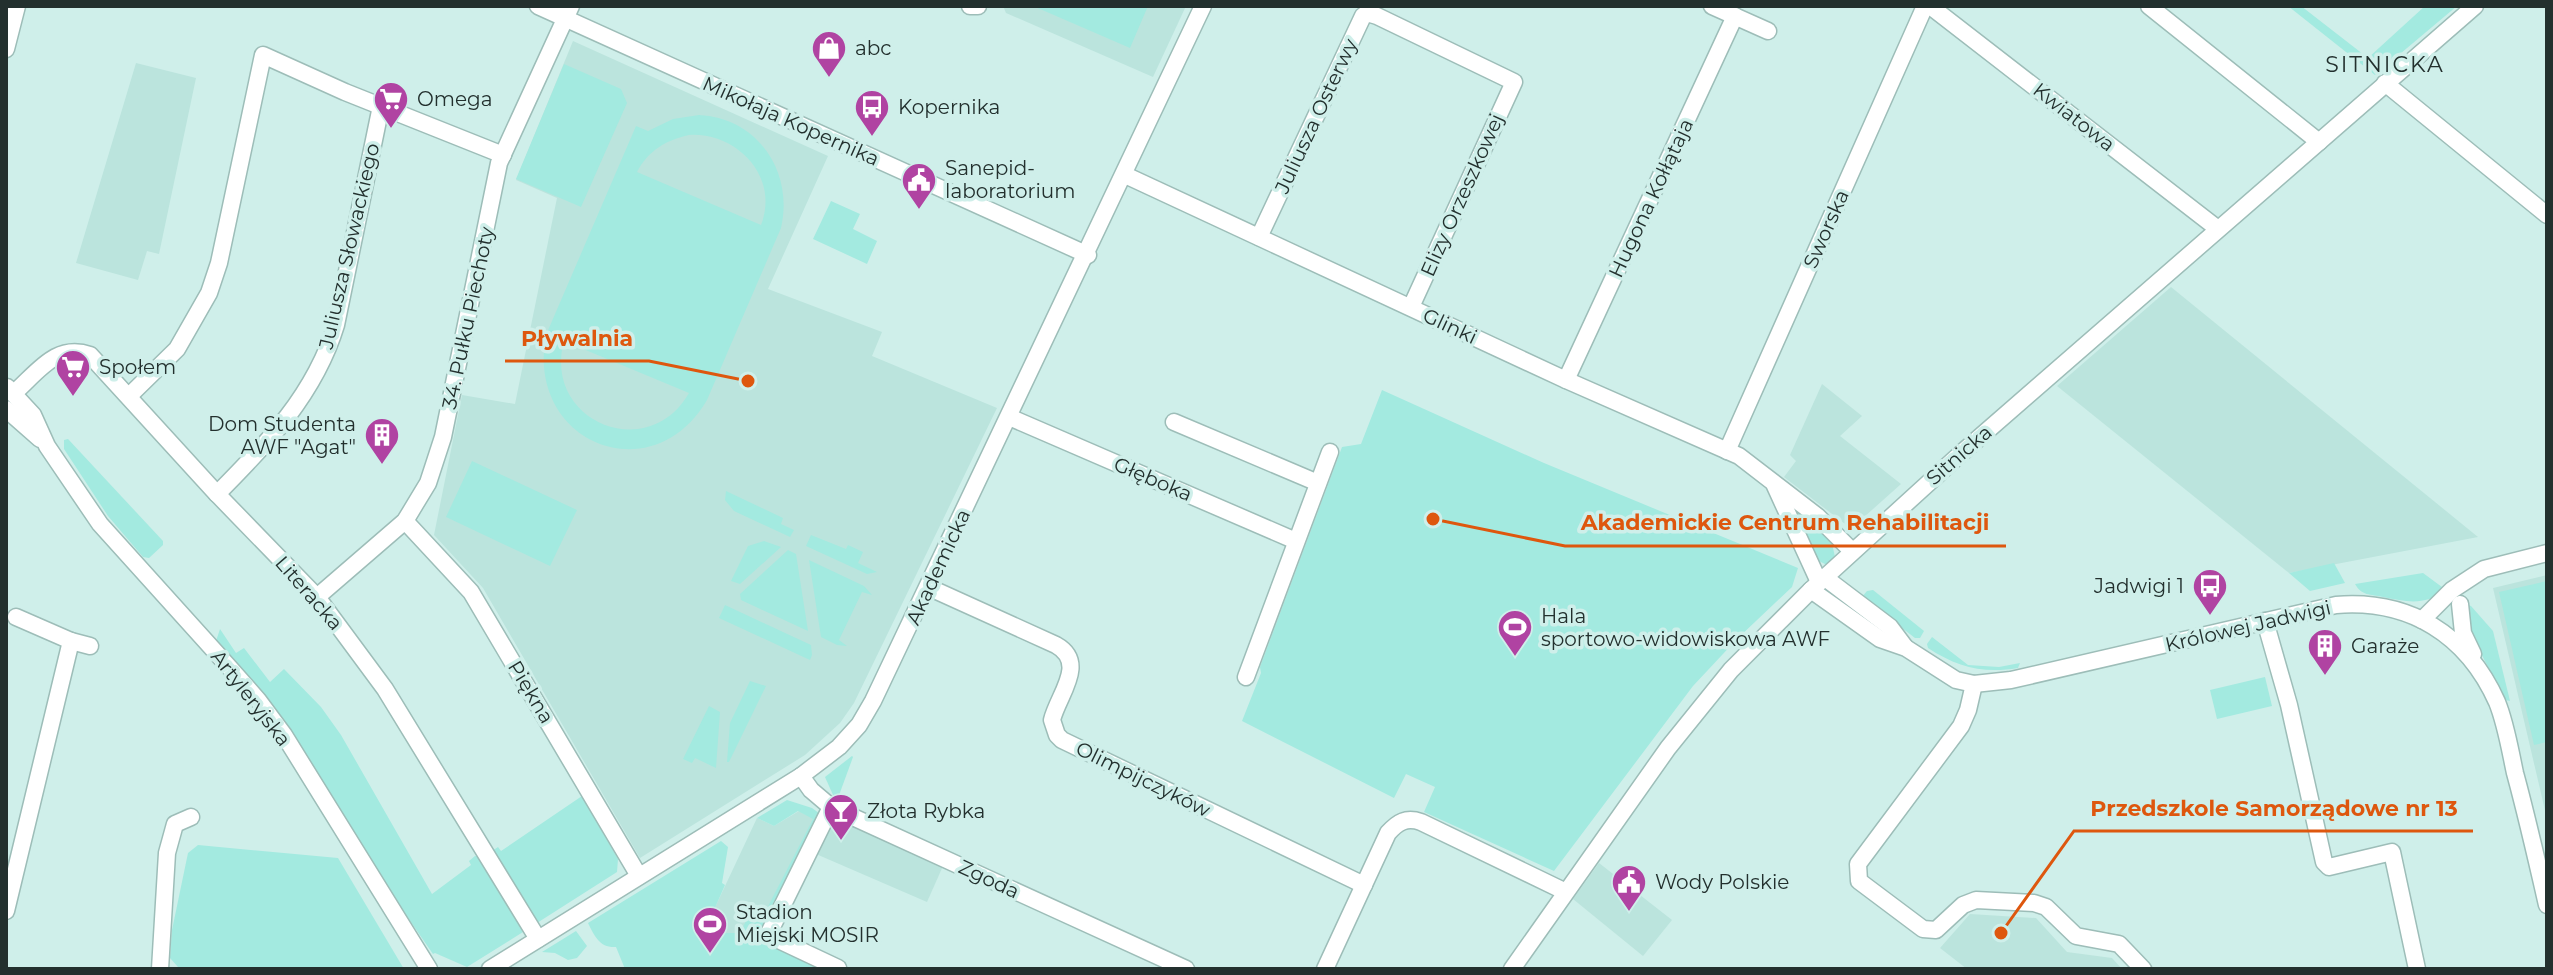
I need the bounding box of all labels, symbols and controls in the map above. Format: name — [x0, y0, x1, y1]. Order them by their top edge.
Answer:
shop icon: abc — [810, 29, 848, 79]
street label: Juliusza Osterwy — [1269, 35, 1362, 198]
place label: abc — [855, 36, 892, 60]
district label: SITNICKA — [2325, 51, 2445, 78]
street label: Mikołaja Kopernika — [699, 71, 883, 171]
street label: Kwiatowa — [2028, 78, 2120, 156]
supermarket icon: Omega — [372, 80, 410, 130]
place label: Omega — [417, 87, 493, 111]
bus stop icon: Kopernika — [853, 88, 891, 138]
place label: Kopernika — [898, 95, 1000, 119]
street label: Elizy Orzeszkowej — [1415, 110, 1509, 280]
street label: Hugona Kołłątaja — [1604, 115, 1698, 281]
street label: Juliusza Słowackiego — [313, 141, 384, 352]
place label: Sanepid- laboratorium — [945, 156, 1075, 203]
public building icon: Sanepid- laboratorium — [900, 161, 938, 211]
street label: Sworska — [1798, 186, 1854, 272]
street label: 34. Pułku Piechoty — [437, 225, 499, 411]
street label: Glinki — [1419, 303, 1481, 349]
callout: Pływalnia — [505, 315, 649, 361]
text: Pływalnia — [521, 325, 633, 352]
supermarket icon: Społem — [54, 348, 92, 398]
place label: Społem — [99, 355, 176, 379]
place label: Dom Studenta AWF "Agat" — [208, 412, 356, 459]
building icon: Dom Studenta AWF "Agat" — [363, 416, 401, 466]
street label: Sitnicka — [1921, 420, 1997, 490]
street label: Głęboka — [1110, 452, 1196, 506]
callout: Akademickie Centrum Rehabilitacji — [1565, 500, 2006, 546]
street label: Akademicka — [901, 505, 975, 629]
text: Akademickie Centrum Rehabilitacji — [1580, 509, 1989, 536]
street label: Literacka — [270, 551, 348, 635]
bus stop icon: Jadwigi 1 — [2191, 567, 2229, 617]
place label: Jadwigi 1 — [2093, 574, 2184, 598]
street label: Królowej Jadwigi — [2163, 595, 2333, 657]
place label: Hala sportowo-widowiskowa AWF — [1541, 604, 1830, 651]
sports icon: Hala sportowo-widowiskowa AWF — [1496, 608, 1534, 658]
building icon: Garaże — [2306, 627, 2344, 677]
place label: Garaże — [2351, 634, 2419, 658]
street label: Artyleryjska — [206, 645, 296, 751]
street label: Piękna — [503, 656, 559, 728]
street label: Olimpijczyków — [1072, 736, 1214, 822]
callout: Przedszkole Samorządowe nr 13 — [2074, 785, 2473, 831]
bar icon: Złota Rybka — [822, 792, 860, 842]
text: Przedszkole Samorządowe nr 13 — [2090, 795, 2458, 822]
place label: Złota Rybka — [867, 799, 985, 823]
street label: Zgoda — [955, 855, 1023, 903]
public building icon: Wody Polskie — [1610, 863, 1648, 913]
place label: Wody Polskie — [1655, 870, 1789, 894]
place label: Stadion Miejski MOSIR — [736, 900, 879, 947]
sports icon: Stadion Miejski MOSIR — [691, 905, 729, 955]

